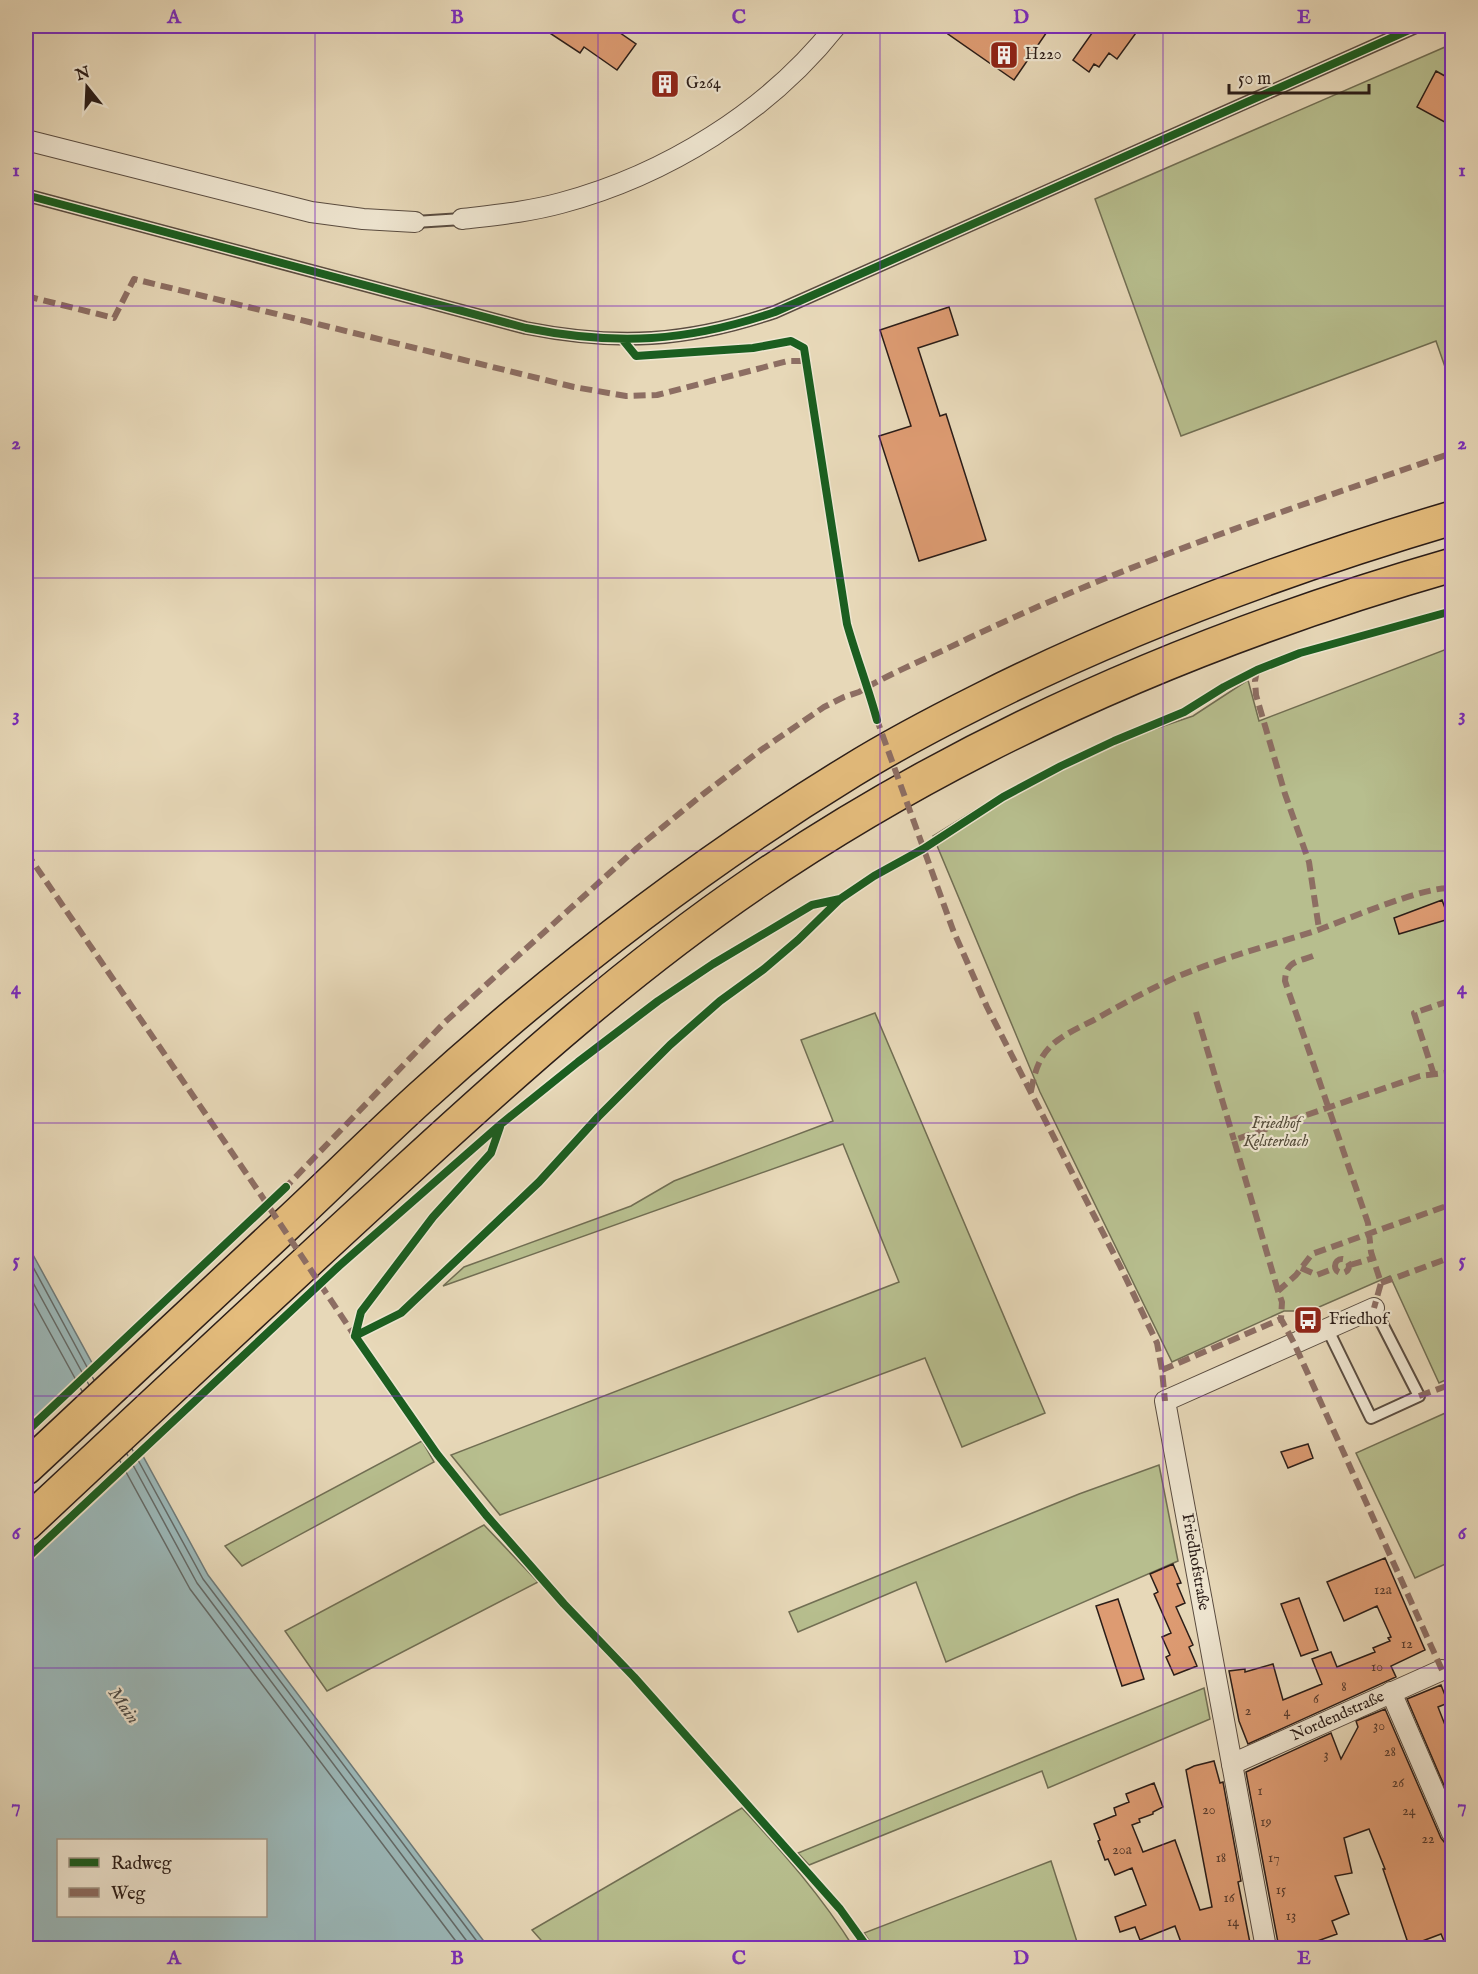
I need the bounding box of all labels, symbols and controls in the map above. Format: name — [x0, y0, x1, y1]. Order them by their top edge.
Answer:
text: A — [166, 5, 182, 30]
text: B — [450, 5, 464, 30]
text: C — [732, 5, 746, 30]
text: D — [1013, 5, 1029, 30]
text: E — [1297, 5, 1311, 30]
building icon: H220 — [988, 39, 1020, 71]
place label: H220 — [1025, 45, 1062, 65]
north arrow — [57, 57, 117, 117]
scale bar — [1229, 57, 1368, 95]
text: N — [72, 63, 93, 87]
building icon: G264 — [649, 68, 681, 100]
text: 50 m — [1238, 68, 1271, 91]
place label: G264 — [686, 74, 721, 94]
text: 1 — [12, 158, 20, 183]
text: 1 — [1458, 158, 1466, 183]
text: 2 — [11, 431, 21, 456]
text: 2 — [1457, 431, 1467, 456]
text: 3 — [12, 703, 20, 728]
text: 3 — [1458, 703, 1466, 728]
text: 4 — [11, 976, 22, 1001]
text: 4 — [1457, 976, 1468, 1001]
park label: Friedhof Kelsterbach — [1243, 1114, 1309, 1152]
text: 5 — [12, 1248, 20, 1273]
text: 5 — [1458, 1248, 1466, 1273]
bus stop icon: Friedhof — [1292, 1304, 1324, 1336]
place label: Friedhof — [1329, 1310, 1391, 1330]
street label: Friedhofstraße — [1177, 1512, 1213, 1612]
text: 6 — [12, 1521, 22, 1546]
text: 6 — [1458, 1521, 1468, 1546]
house number: 12a — [1374, 1581, 1393, 1599]
house number: 12 — [1401, 1635, 1413, 1653]
house number: 10 — [1371, 1658, 1383, 1676]
house number: 8 — [1341, 1678, 1347, 1696]
water label: Main — [102, 1683, 144, 1729]
street label: Nordendstraße — [1288, 1687, 1388, 1746]
house number: 6 — [1313, 1690, 1320, 1708]
house number: 2 — [1245, 1702, 1252, 1720]
house number: 4 — [1284, 1703, 1291, 1721]
house number: 30 — [1373, 1717, 1385, 1735]
house number: 28 — [1384, 1743, 1396, 1761]
house number: 3 — [1323, 1746, 1329, 1764]
house number: 26 — [1392, 1774, 1405, 1792]
house number: 1 — [1257, 1782, 1263, 1800]
text: 7 — [11, 1794, 21, 1819]
text: 7 — [1457, 1794, 1467, 1819]
house number: 20 — [1202, 1801, 1216, 1819]
house number: 24 — [1402, 1802, 1416, 1820]
house number: 19 — [1260, 1813, 1272, 1831]
house number: 22 — [1421, 1830, 1435, 1848]
legend — [57, 1839, 267, 1917]
house number: 20a — [1112, 1841, 1133, 1859]
house number: 18 — [1216, 1849, 1226, 1867]
house number: 17 — [1268, 1849, 1280, 1867]
text: Radweg — [111, 1853, 172, 1876]
house number: 15 — [1276, 1881, 1286, 1899]
text: Weg — [111, 1883, 146, 1906]
house number: 16 — [1223, 1889, 1236, 1907]
house number: 13 — [1286, 1907, 1296, 1925]
house number: 14 — [1227, 1913, 1239, 1931]
text: A — [166, 1946, 182, 1971]
text: B — [450, 1946, 464, 1971]
text: C — [732, 1946, 746, 1971]
text: D — [1013, 1946, 1029, 1971]
text: E — [1297, 1946, 1311, 1971]

